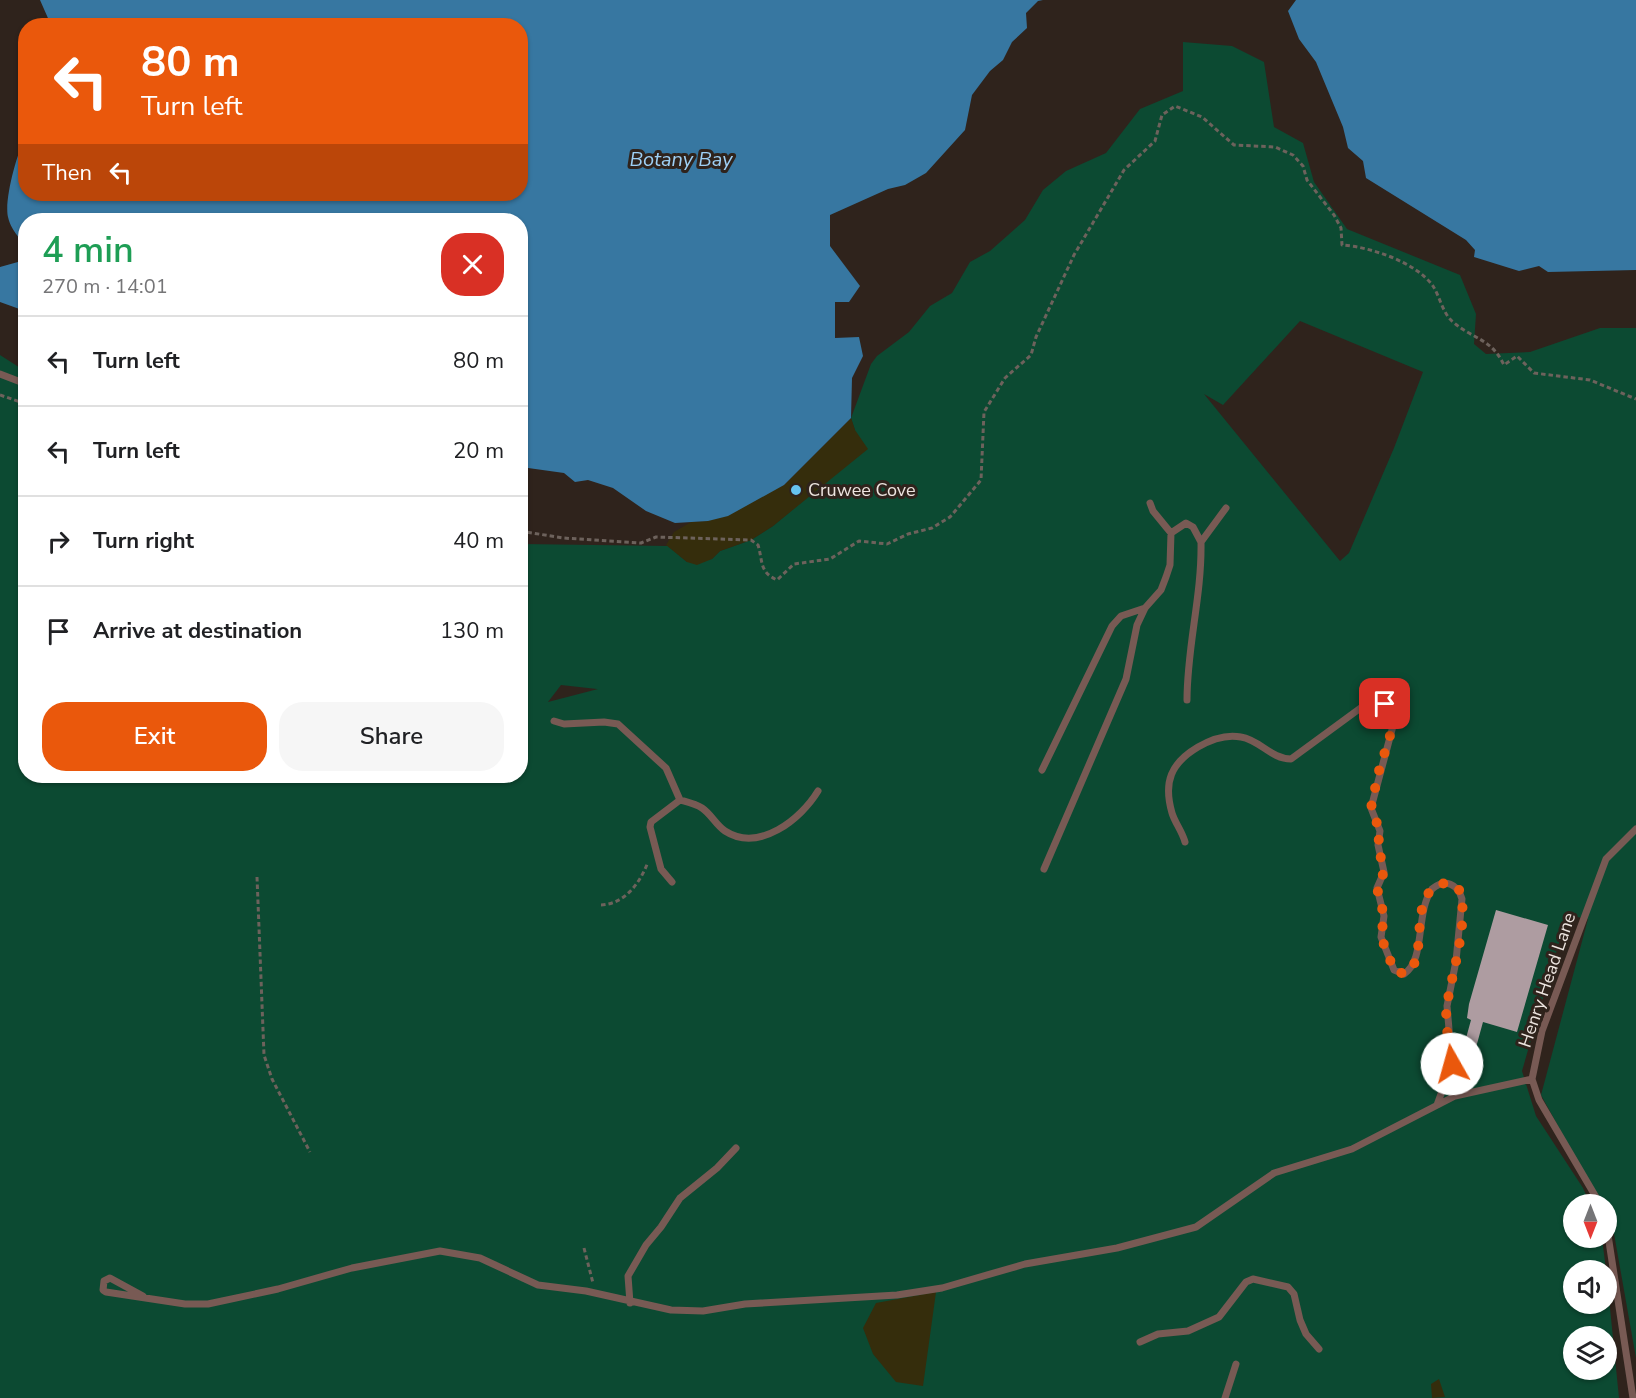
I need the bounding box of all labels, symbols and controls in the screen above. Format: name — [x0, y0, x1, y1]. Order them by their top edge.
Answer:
text: 80 m — [141, 34, 240, 91]
icon: left — [42, 42, 120, 120]
text: Turn left — [141, 88, 242, 125]
water label: Botany Bay — [629, 146, 733, 173]
icon: left — [104, 156, 137, 189]
text: Then — [42, 158, 92, 188]
text: 4 min — [42, 226, 134, 275]
button: close — [441, 233, 504, 296]
text: 270 m · 14:01 — [42, 273, 168, 300]
icon: left — [42, 345, 75, 378]
text: Turn left — [93, 346, 180, 376]
text: 80 m — [453, 346, 504, 376]
icon: left — [42, 435, 75, 468]
text: Turn left — [93, 436, 180, 466]
text: 20 m — [453, 436, 504, 466]
place label: Cruwee Cove — [808, 478, 916, 502]
marker: Cruwee Cove — [789, 483, 803, 497]
icon: right — [42, 525, 75, 558]
text: Turn right — [93, 526, 194, 556]
text: 40 m — [453, 526, 504, 556]
icon: arrive — [42, 615, 75, 648]
text: Arrive at destination — [93, 616, 302, 646]
text: 130 m — [440, 616, 504, 646]
pin — [1359, 678, 1410, 729]
icon: arrive — [1368, 687, 1401, 720]
button: Exit — [42, 702, 267, 771]
button: Share — [279, 702, 504, 771]
street label: Henry Head Lane — [1513, 909, 1581, 1051]
position arrow — [1420, 1032, 1484, 1096]
north arrow — [1563, 1194, 1617, 1248]
map controls — [1563, 1194, 1617, 1380]
button: sound — [1563, 1260, 1617, 1314]
button: layers — [1563, 1326, 1617, 1380]

